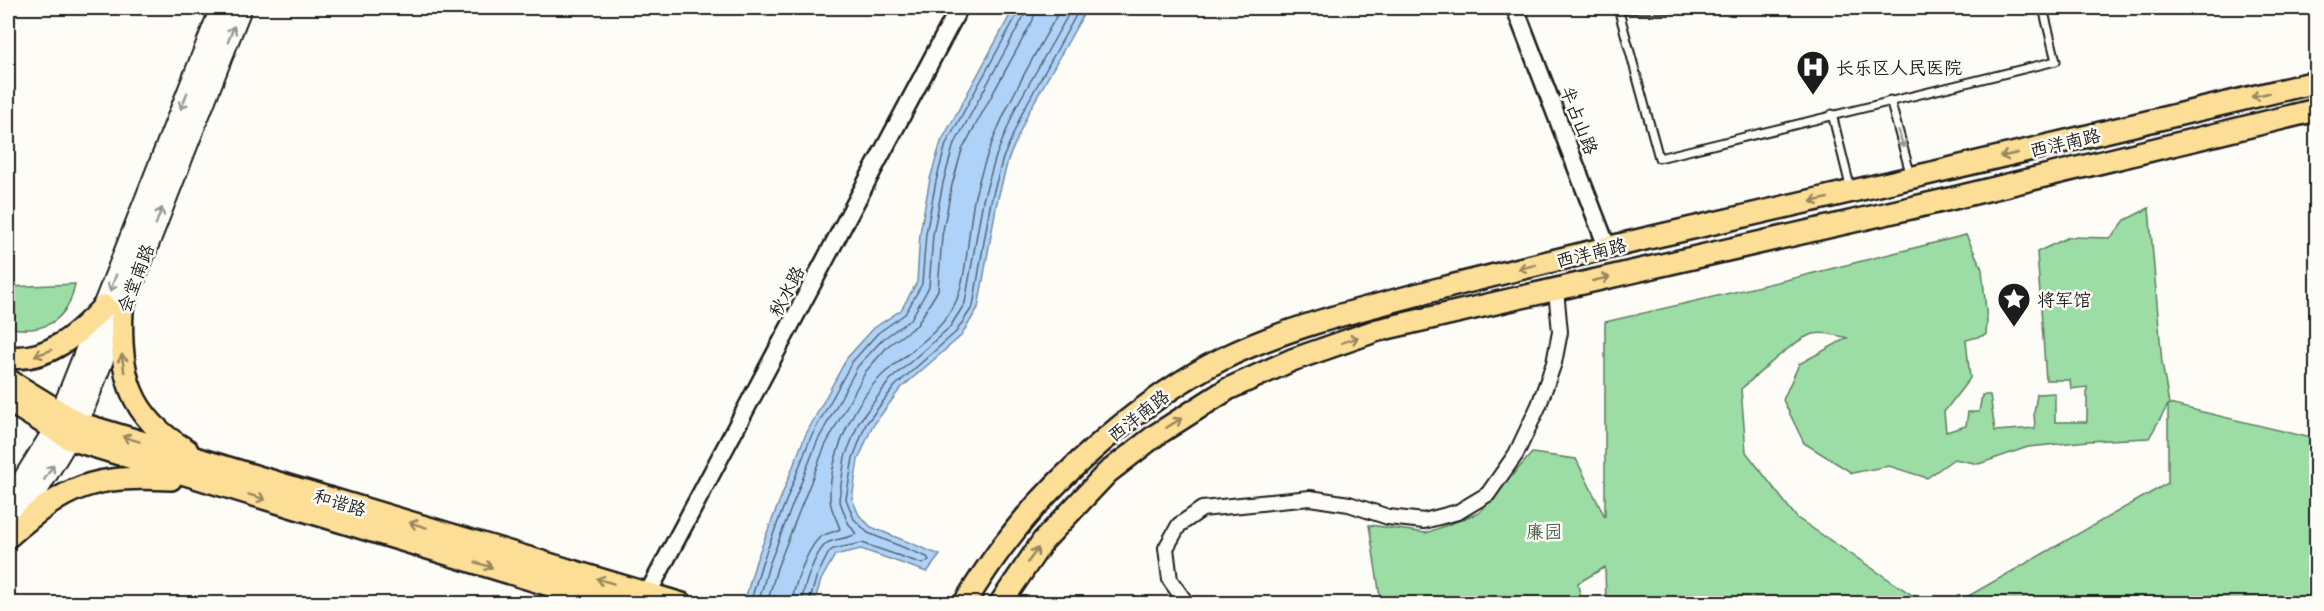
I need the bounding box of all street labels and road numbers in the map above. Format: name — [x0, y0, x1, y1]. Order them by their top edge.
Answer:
street label: 半占山路 — [1556, 82, 1604, 158]
street label: 西洋南路 — [2027, 122, 2103, 162]
street label: 西洋南路 — [1553, 232, 1629, 272]
street label: 会堂南路 — [111, 240, 159, 316]
street label: 秋水路 — [763, 262, 809, 320]
street label: 西洋南路 — [1102, 383, 1174, 447]
street label: 和谐路 — [311, 483, 369, 521]

